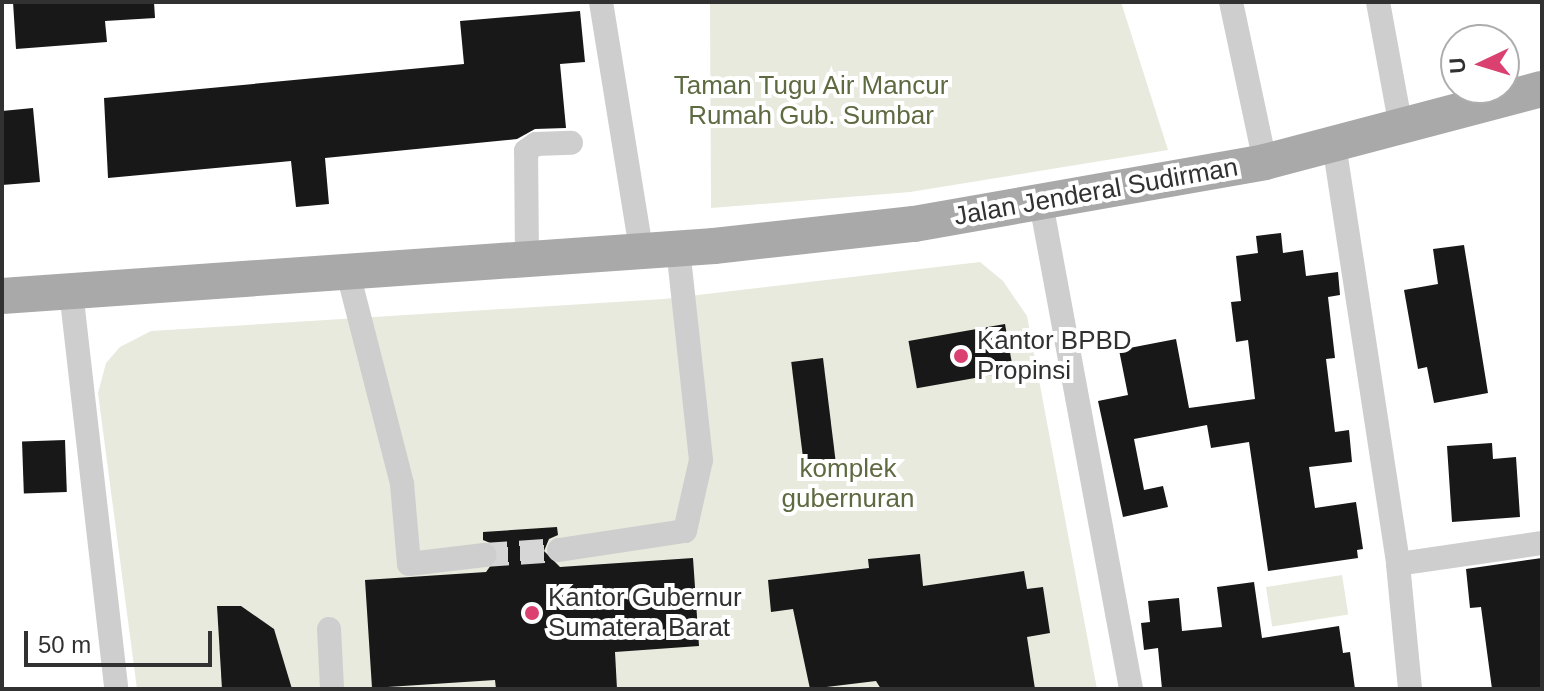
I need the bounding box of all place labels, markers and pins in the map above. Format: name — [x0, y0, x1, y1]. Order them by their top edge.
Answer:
place label: Kantor BPBD Propinsi — [977, 325, 1132, 386]
marker: Kantor BPBD Propinsi — [952, 347, 970, 365]
place label: Kantor Gubernur Sumatera Barat — [548, 582, 742, 644]
marker: Kantor Gubernur Sumatera Barat — [523, 604, 541, 622]

